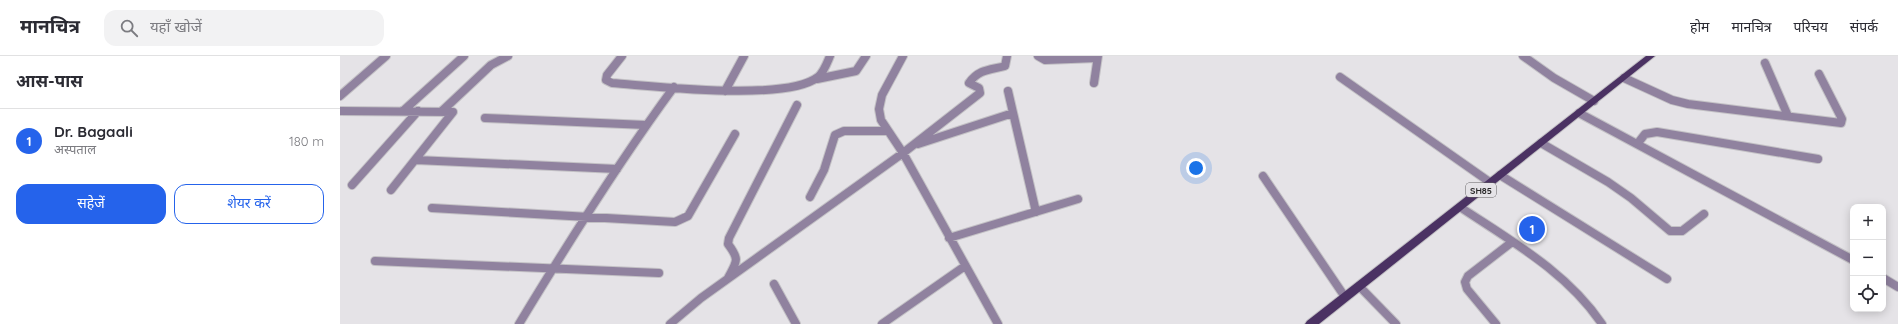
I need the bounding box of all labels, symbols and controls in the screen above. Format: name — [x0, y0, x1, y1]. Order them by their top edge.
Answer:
search box — [104, 10, 384, 46]
text: मानचित्र — [20, 14, 80, 38]
icon: search — [118, 17, 140, 39]
text: यहाँ खोजें — [150, 17, 202, 36]
text: होम — [1690, 18, 1709, 36]
text: मानचित्र — [1731, 18, 1772, 36]
text: परिचय — [1794, 18, 1828, 36]
text: संपर्क — [1850, 18, 1878, 36]
text: आस-पास — [16, 70, 83, 91]
text: Dr. Bagaali — [54, 122, 133, 141]
text: 1 — [26, 133, 32, 149]
text: 180 m — [289, 133, 324, 149]
text: अस्पताल — [54, 141, 96, 157]
your location — [1186, 158, 1206, 178]
road number: SH85 — [1466, 183, 1496, 197]
button: सहेजें — [16, 184, 166, 224]
button: शेयर करें — [174, 184, 324, 224]
map controls — [1850, 204, 1886, 312]
button: + — [1850, 204, 1886, 240]
pin: 1 — [1519, 214, 1545, 244]
button: − — [1850, 240, 1886, 276]
button: locate — [1850, 276, 1886, 312]

